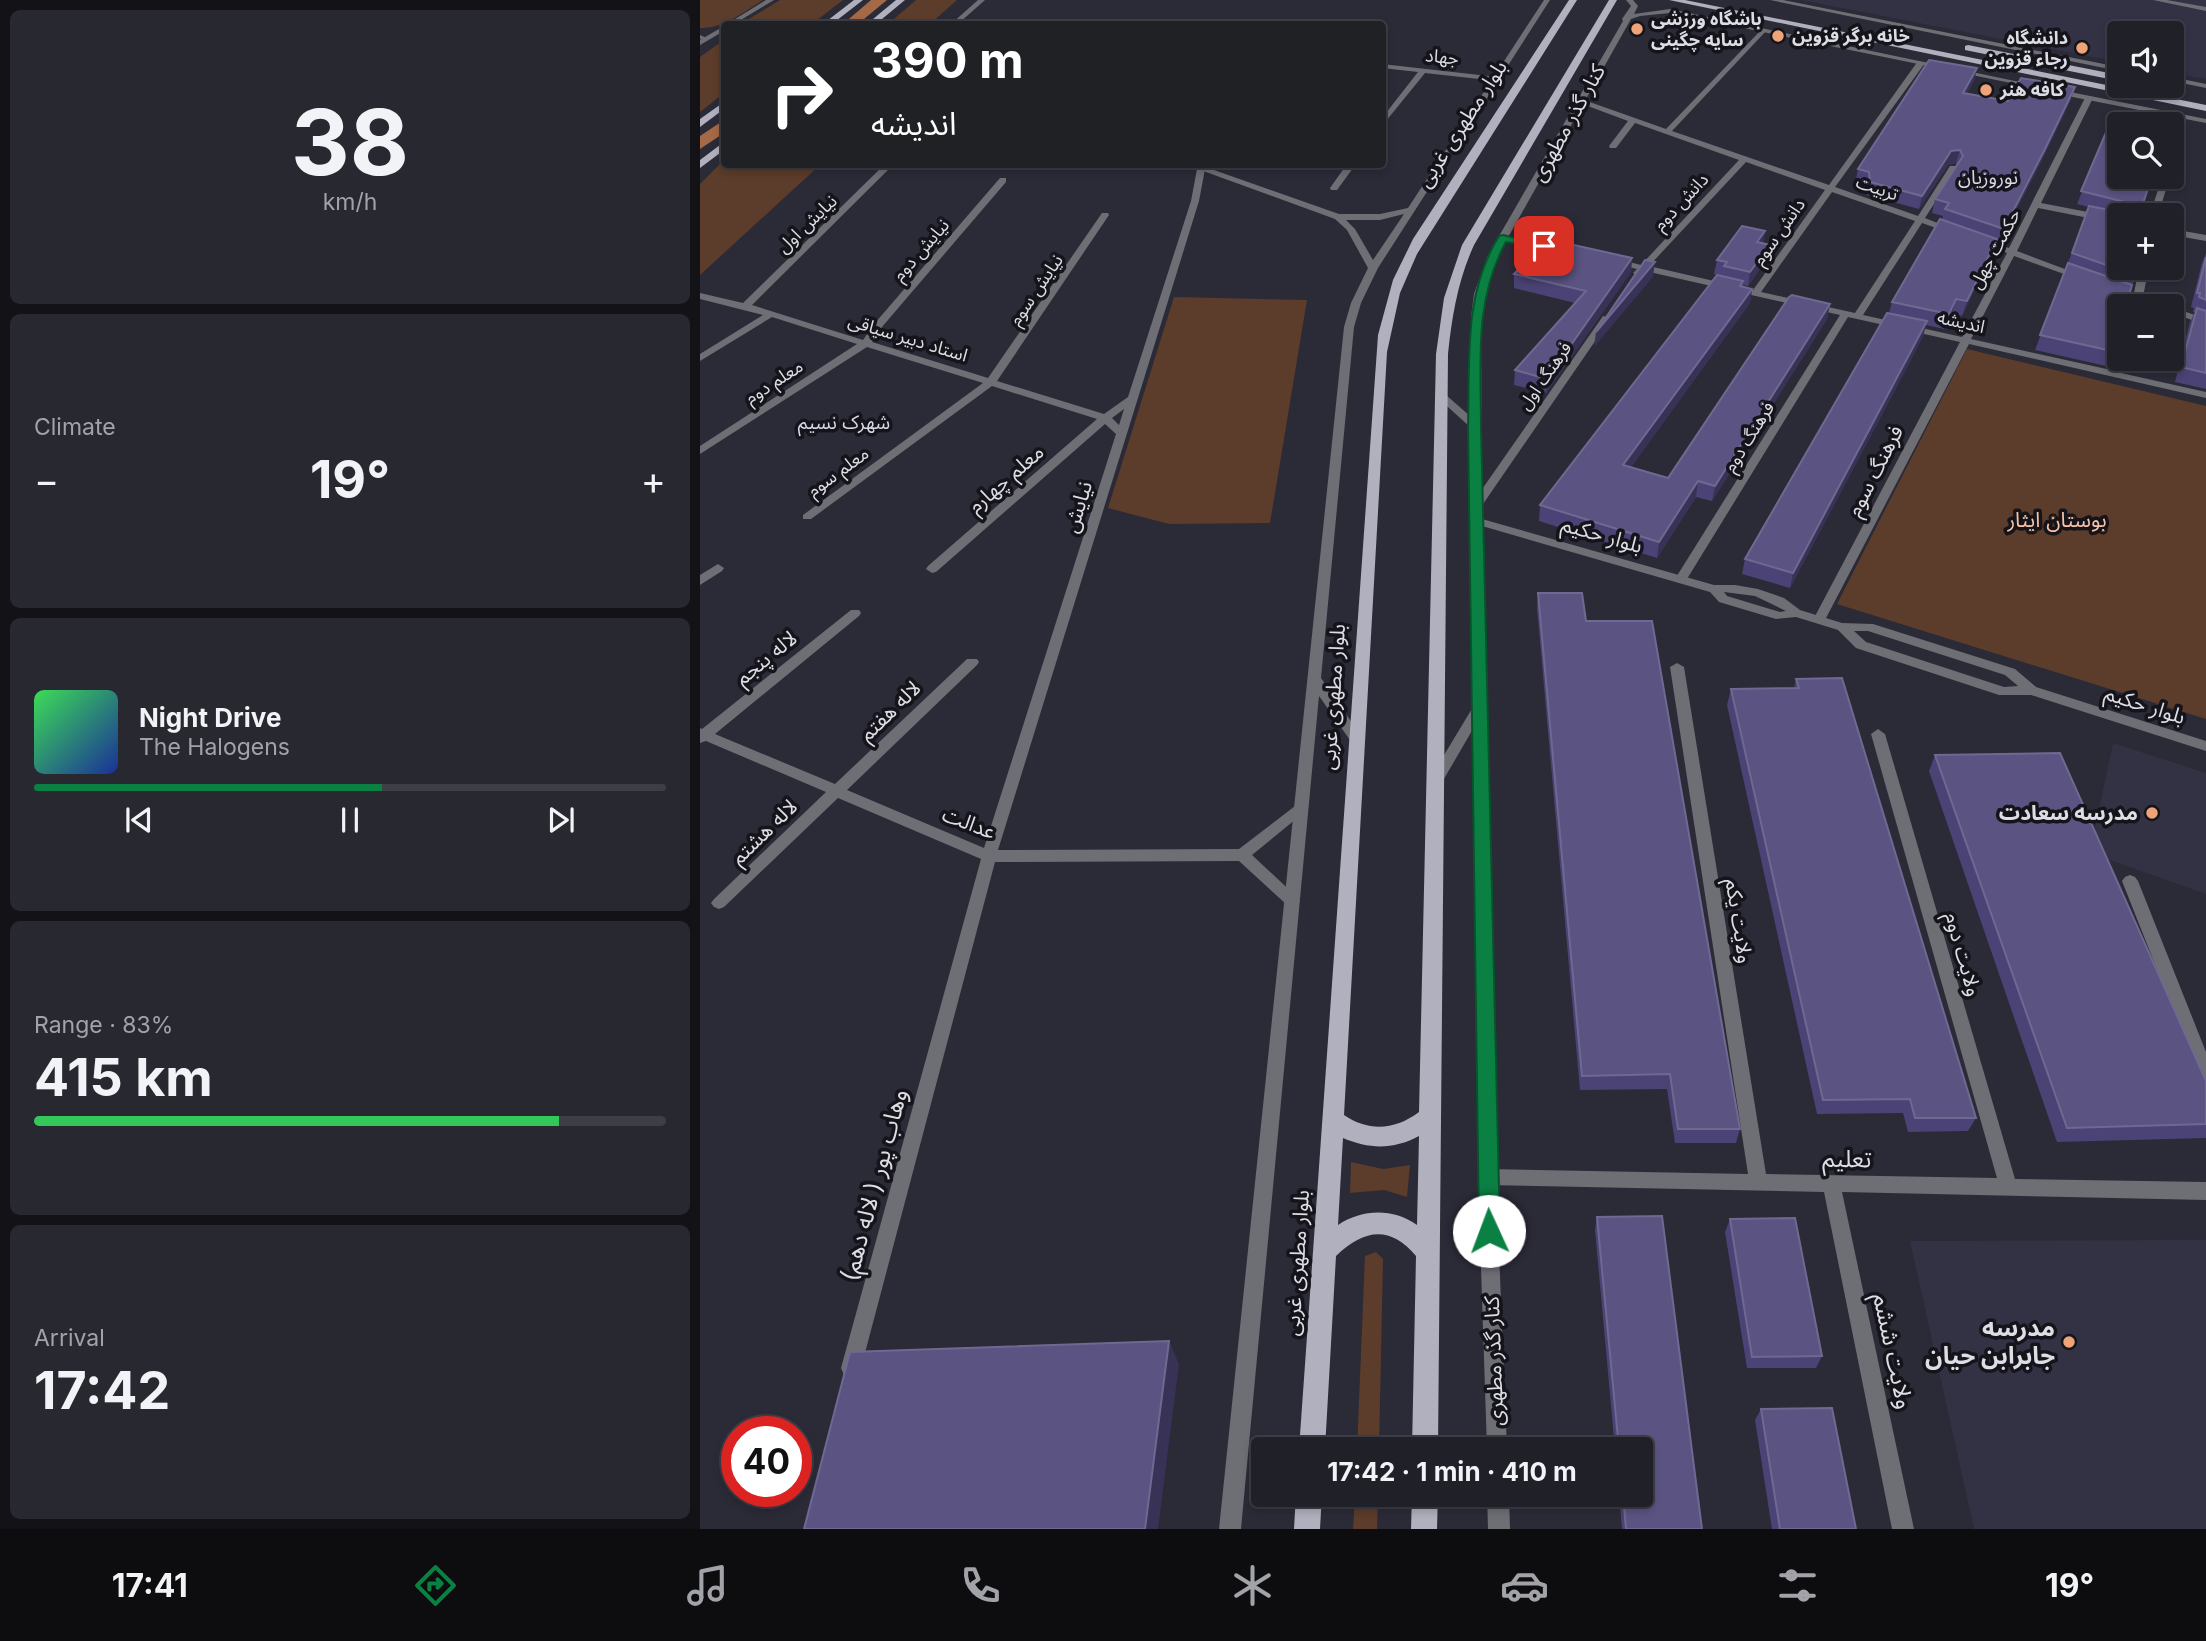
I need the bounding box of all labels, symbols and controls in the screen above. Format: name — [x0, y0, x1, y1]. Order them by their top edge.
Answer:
place label: باشگاه ورزشى سايه چگينى — [1651, 8, 1762, 52]
marker: باشگاه ورزشى سايه چگينى — [1629, 21, 1645, 37]
map controls — [2107, 21, 2184, 371]
button: sound — [2107, 21, 2184, 98]
place label: خانه برگر قزوین — [1792, 25, 1910, 47]
place label: دانشگاه رجاء قزوین — [1984, 27, 2068, 70]
marker: خانه برگر قزوین — [1770, 28, 1786, 44]
text: 390 m — [871, 31, 1024, 90]
marker: دانشگاه رجاء قزوین — [2074, 40, 2090, 56]
street label: جهاد — [1424, 44, 1460, 69]
icon: right — [756, 49, 847, 140]
street label: بلوار مطهری غربی — [1411, 55, 1512, 192]
street label: کنار گذر مطهری — [1525, 60, 1610, 186]
place label: کافه هنر — [1999, 79, 2065, 101]
marker: کافه هنر — [1978, 82, 1994, 98]
text: 38 — [291, 87, 409, 197]
text: اندیشه — [871, 104, 957, 143]
button: search — [2107, 112, 2184, 189]
district label: نوروزیان — [1958, 166, 2018, 189]
street label: دانش دوم — [1649, 169, 1715, 237]
street label: تربیت — [1853, 171, 1901, 205]
text: km/h — [323, 188, 377, 216]
street label: نیایش اول — [772, 190, 842, 258]
street label: دانش سوم — [1748, 194, 1813, 272]
button: + — [2107, 203, 2184, 280]
street label: حکمت چهل — [1965, 205, 2025, 293]
street label: نیایش دوم — [888, 214, 956, 288]
pin — [1514, 216, 1574, 276]
icon: arrive — [1525, 227, 1563, 265]
street label: نیایش سوم — [1004, 250, 1070, 332]
button: − — [2107, 294, 2184, 371]
street label: اندیشه — [1935, 306, 1987, 337]
street label: استاد دبیر سیاقی — [846, 309, 970, 367]
street label: فرهنگ اول — [1513, 338, 1577, 414]
street label: معلم دوم — [741, 355, 809, 411]
street label: فرهنگ دوم — [1719, 398, 1782, 478]
district label: شهرک نسیم — [798, 411, 890, 437]
text: Climate — [34, 413, 116, 441]
street label: فرهنگ سوم — [1841, 421, 1912, 522]
street label: معلم چهارم — [963, 439, 1051, 521]
street label: معلم سوم — [803, 442, 875, 504]
text: 19° — [310, 448, 390, 511]
text: − — [34, 457, 59, 503]
text: + — [641, 457, 666, 503]
street label: نيايش — [1058, 478, 1097, 536]
park label: بوستان ایثار — [2006, 507, 2107, 532]
street label: بلوار حکیم — [1558, 511, 1646, 561]
street label: بلوار مطهری غربی — [1315, 623, 1350, 771]
street label: لاله پنجم — [730, 625, 804, 692]
street label: لاله هفتم — [854, 675, 928, 748]
street label: بلوار حکیم — [2101, 680, 2189, 732]
text: Night Drive — [139, 702, 281, 733]
text: The Halogens — [139, 733, 290, 761]
street label: لاله هشتم — [725, 794, 804, 872]
place label: مدرسه سعادت — [1999, 800, 2138, 825]
icon: previous — [120, 801, 158, 839]
icon: pause — [331, 801, 369, 839]
icon: next — [542, 801, 580, 839]
street label: عدالت — [939, 801, 999, 844]
marker: مدرسه سعادت — [2144, 805, 2160, 821]
street label: ولایت یکم — [1717, 877, 1759, 966]
street label: ولایت دوم — [1936, 909, 1987, 1000]
text: Range · 83% — [34, 1011, 173, 1039]
text: 415 km — [34, 1046, 213, 1109]
street label: وهاب پور ( لاله دهم) — [834, 1086, 916, 1285]
street label: تعلیم — [1822, 1144, 1872, 1176]
street label: بلوار مطهری غربی — [1279, 1189, 1314, 1337]
position arrow — [1452, 1194, 1526, 1268]
street label: ولایت ششم — [1864, 1290, 1920, 1412]
street label: کنار گذر مطهری — [1479, 1295, 1508, 1426]
place label: مدرسه جابرابن حیان — [1925, 1313, 2055, 1370]
text: Arrival — [34, 1324, 105, 1352]
marker: مدرسه جابرابن حیان — [2061, 1334, 2077, 1350]
text: 17:42 — [34, 1359, 170, 1422]
speed limit sign: 40 — [721, 1416, 812, 1507]
text: 17:42 · 1 min · 410 m — [1327, 1456, 1577, 1487]
icon: directions — [411, 1561, 460, 1610]
icon: music — [683, 1561, 732, 1610]
icon: phone — [956, 1561, 1005, 1610]
icon: climate — [1228, 1561, 1277, 1610]
icon: car — [1500, 1561, 1549, 1610]
icon: filters — [1773, 1561, 1822, 1610]
text: 17:41 — [112, 1566, 188, 1605]
text: 19° — [2045, 1566, 2094, 1605]

